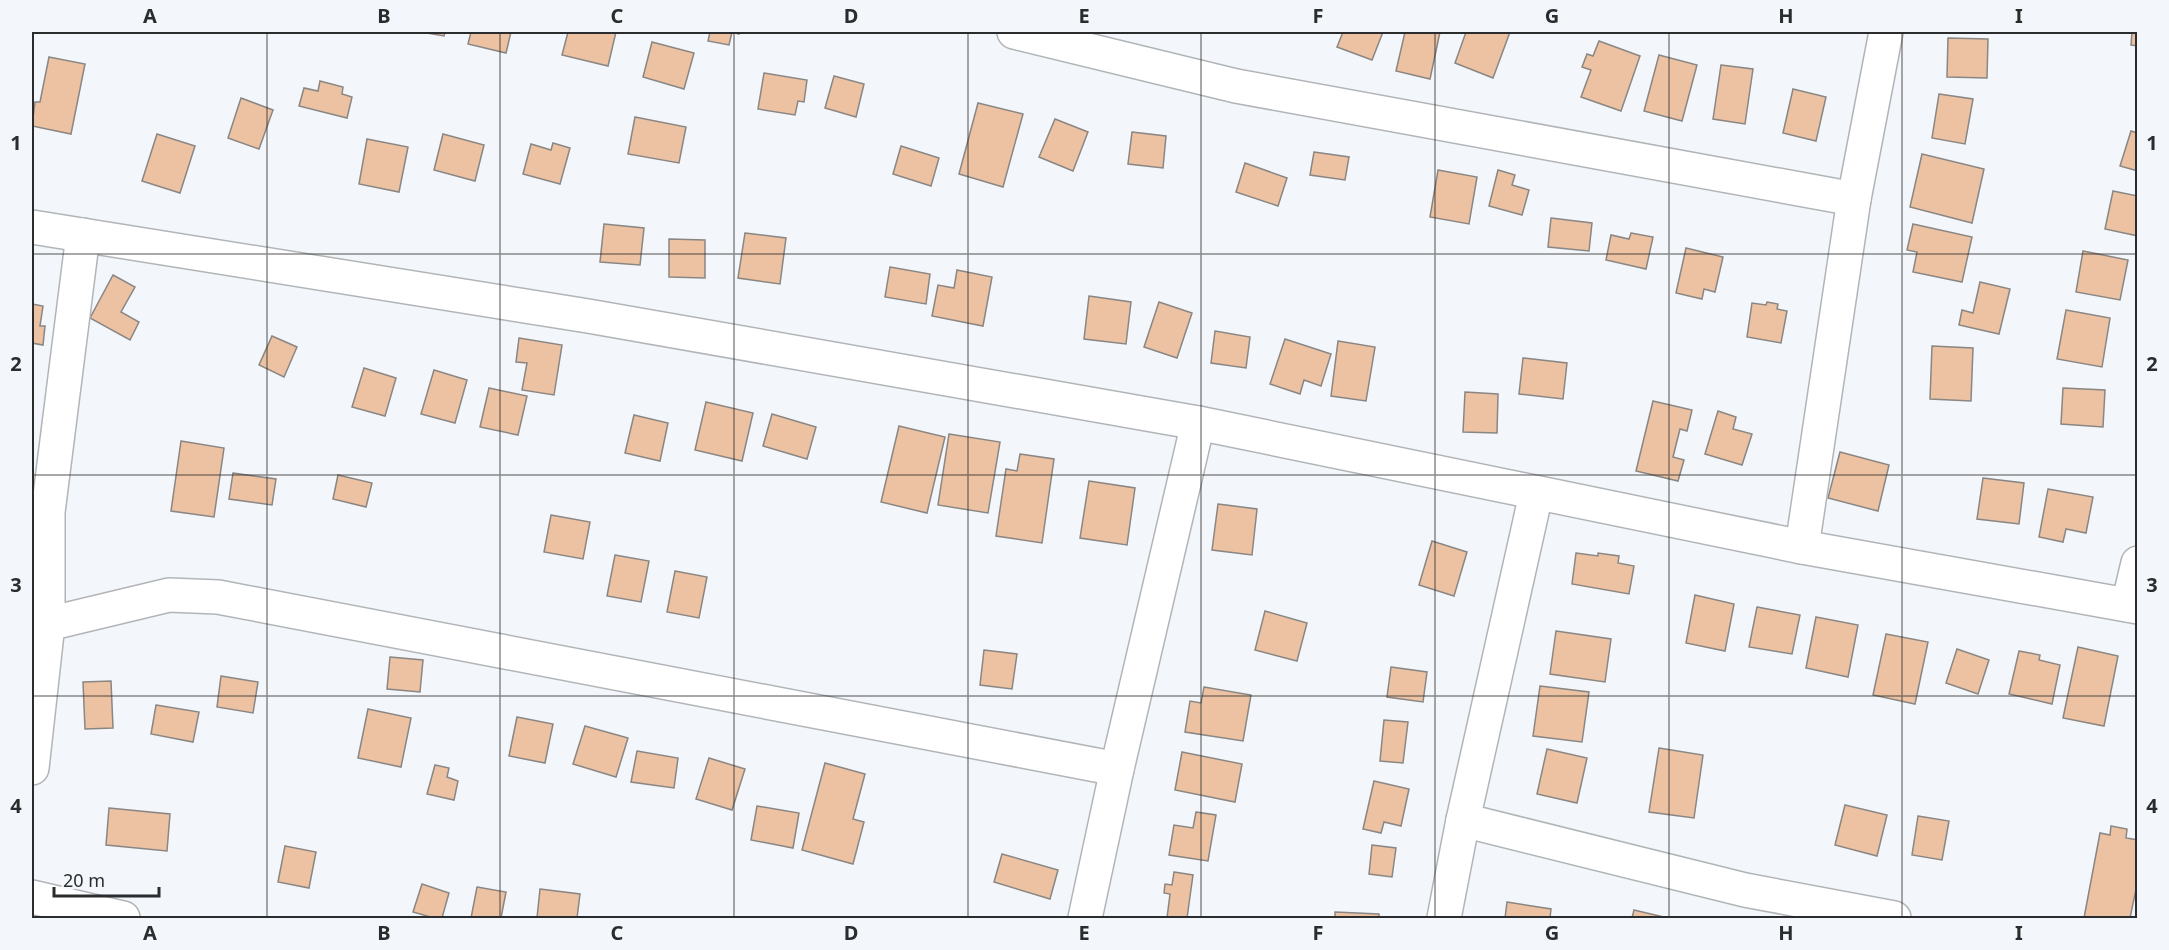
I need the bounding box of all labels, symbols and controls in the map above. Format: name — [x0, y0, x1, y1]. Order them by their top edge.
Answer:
text: A — [143, 2, 157, 29]
text: B — [377, 2, 391, 29]
text: C — [611, 2, 624, 29]
text: D — [844, 2, 858, 29]
text: E — [1078, 2, 1090, 29]
text: F — [1313, 2, 1323, 29]
text: G — [1545, 2, 1559, 29]
text: H — [1778, 2, 1794, 29]
text: I — [2015, 2, 2023, 29]
text: 1 — [10, 129, 22, 156]
text: 1 — [2146, 129, 2158, 156]
text: 2 — [10, 350, 22, 377]
text: 2 — [2146, 350, 2158, 377]
text: 3 — [10, 571, 22, 598]
text: 3 — [2146, 571, 2158, 598]
text: 4 — [10, 792, 22, 819]
text: 4 — [2146, 792, 2158, 819]
scale bar — [54, 860, 159, 898]
text: 20 m — [63, 868, 105, 892]
text: A — [143, 919, 157, 946]
text: B — [377, 919, 391, 946]
text: C — [611, 919, 624, 946]
text: D — [844, 919, 858, 946]
text: E — [1078, 919, 1090, 946]
text: F — [1313, 919, 1323, 946]
text: G — [1545, 919, 1559, 946]
text: H — [1778, 919, 1794, 946]
text: I — [2015, 919, 2023, 946]

